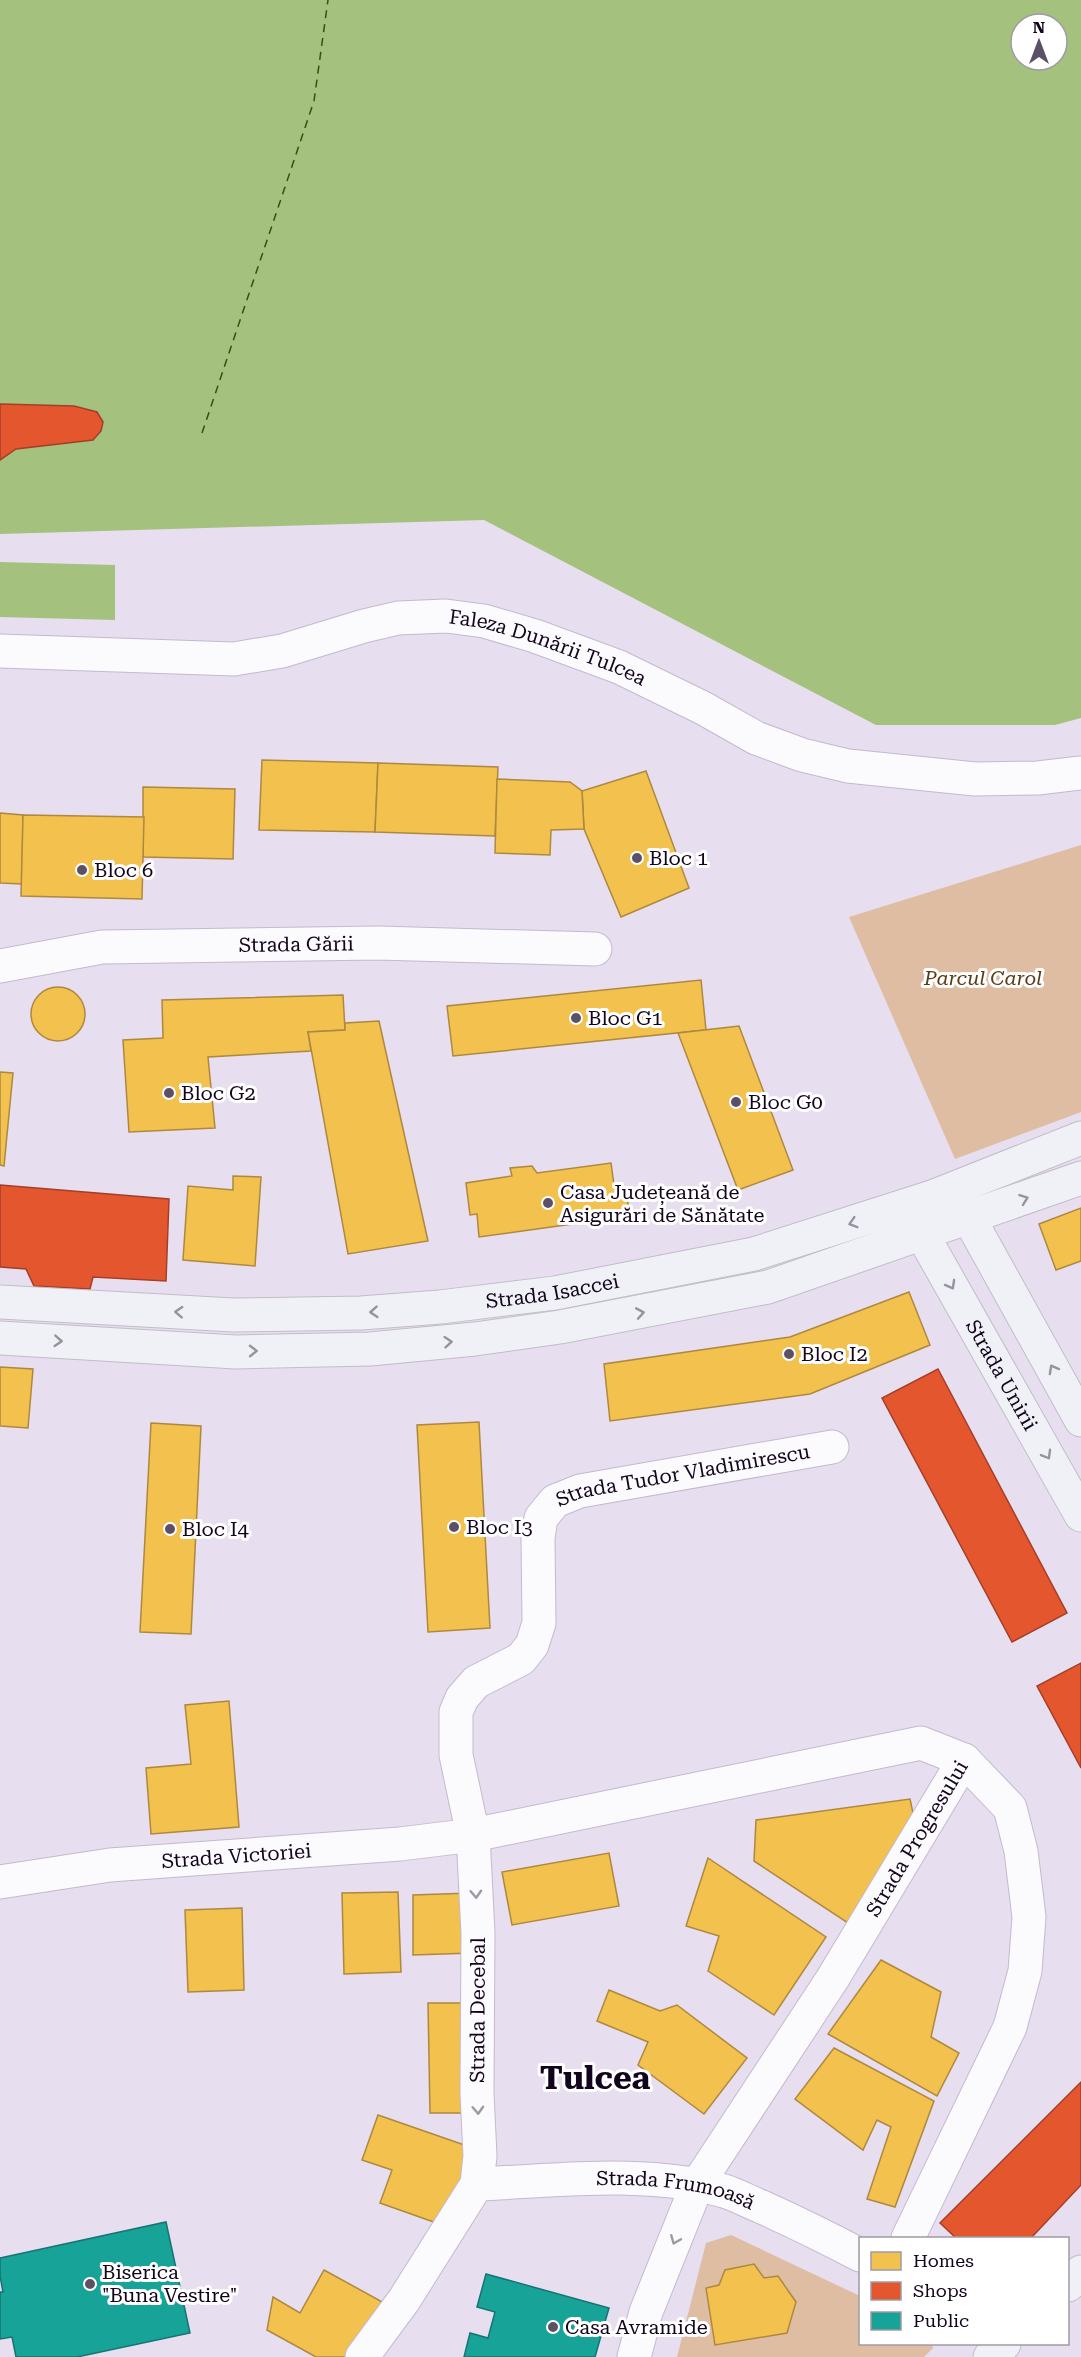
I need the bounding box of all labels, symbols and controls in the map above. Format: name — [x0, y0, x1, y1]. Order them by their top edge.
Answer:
north arrow — [1009, 12, 1069, 72]
text: N — [1033, 18, 1045, 37]
street label: Faleza Dunării Tulcea — [448, 605, 650, 691]
place label: Bloc 1 — [649, 846, 708, 870]
marker: Bloc 1 — [630, 851, 644, 865]
place label: Bloc 6 — [94, 858, 153, 882]
marker: Bloc 6 — [75, 863, 89, 877]
street label: Strada Gării — [239, 931, 354, 957]
park label: Parcul Carol — [923, 966, 1042, 990]
place label: Bloc G1 — [588, 1006, 663, 1030]
marker: Bloc G1 — [569, 1011, 583, 1025]
place label: Bloc G2 — [181, 1081, 256, 1105]
marker: Bloc G2 — [162, 1086, 176, 1100]
place label: Bloc G0 — [748, 1090, 823, 1114]
marker: Bloc G0 — [729, 1095, 743, 1109]
place label: Casa Județeană de Asigurări de Sănătate — [560, 1180, 764, 1227]
one-way arrow — [1018, 1193, 1029, 1206]
marker: Casa Județeană de Asigurări de Sănătate — [541, 1196, 555, 1210]
one-way arrow — [848, 1215, 859, 1228]
street label: Strada Isaccei — [484, 1269, 621, 1313]
one-way arrow — [944, 1279, 955, 1289]
one-way arrow — [369, 1305, 378, 1318]
one-way arrow — [174, 1306, 183, 1319]
one-way arrow — [635, 1307, 645, 1320]
street label: Strada Unirii — [961, 1315, 1043, 1435]
one-way arrow — [54, 1335, 63, 1348]
one-way arrow — [443, 1336, 452, 1349]
place label: Bloc I2 — [801, 1342, 868, 1366]
one-way arrow — [249, 1345, 258, 1358]
marker: Bloc I2 — [782, 1347, 796, 1361]
one-way arrow — [1049, 1365, 1060, 1375]
street label: Strada Tudor Vladimirescu — [552, 1439, 812, 1512]
one-way arrow — [1040, 1449, 1051, 1459]
place label: Bloc I3 — [466, 1515, 533, 1539]
place label: Bloc I4 — [182, 1517, 250, 1541]
marker: Bloc I3 — [447, 1520, 461, 1534]
marker: Bloc I4 — [163, 1522, 177, 1536]
street label: Strada Progresului — [861, 1756, 973, 1921]
street label: Strada Victoriei — [161, 1838, 312, 1873]
one-way arrow — [470, 1889, 483, 1898]
street label: Strada Decebal — [465, 1937, 490, 2083]
district label: Tulcea — [540, 2059, 651, 2097]
one-way arrow — [471, 2105, 484, 2114]
street label: Strada Frumoasă — [596, 2166, 759, 2215]
one-way arrow — [670, 2233, 682, 2244]
legend — [859, 2237, 1069, 2345]
text: Homes — [913, 2250, 974, 2271]
place label: Biserica "Buna Vestire" — [102, 2260, 237, 2307]
marker: Biserica "Buna Vestire" — [83, 2277, 97, 2291]
text: Shops — [913, 2280, 967, 2301]
text: Public — [913, 2310, 969, 2331]
place label: Casa Avramide — [565, 2315, 708, 2339]
marker: Casa Avramide — [546, 2320, 560, 2334]

